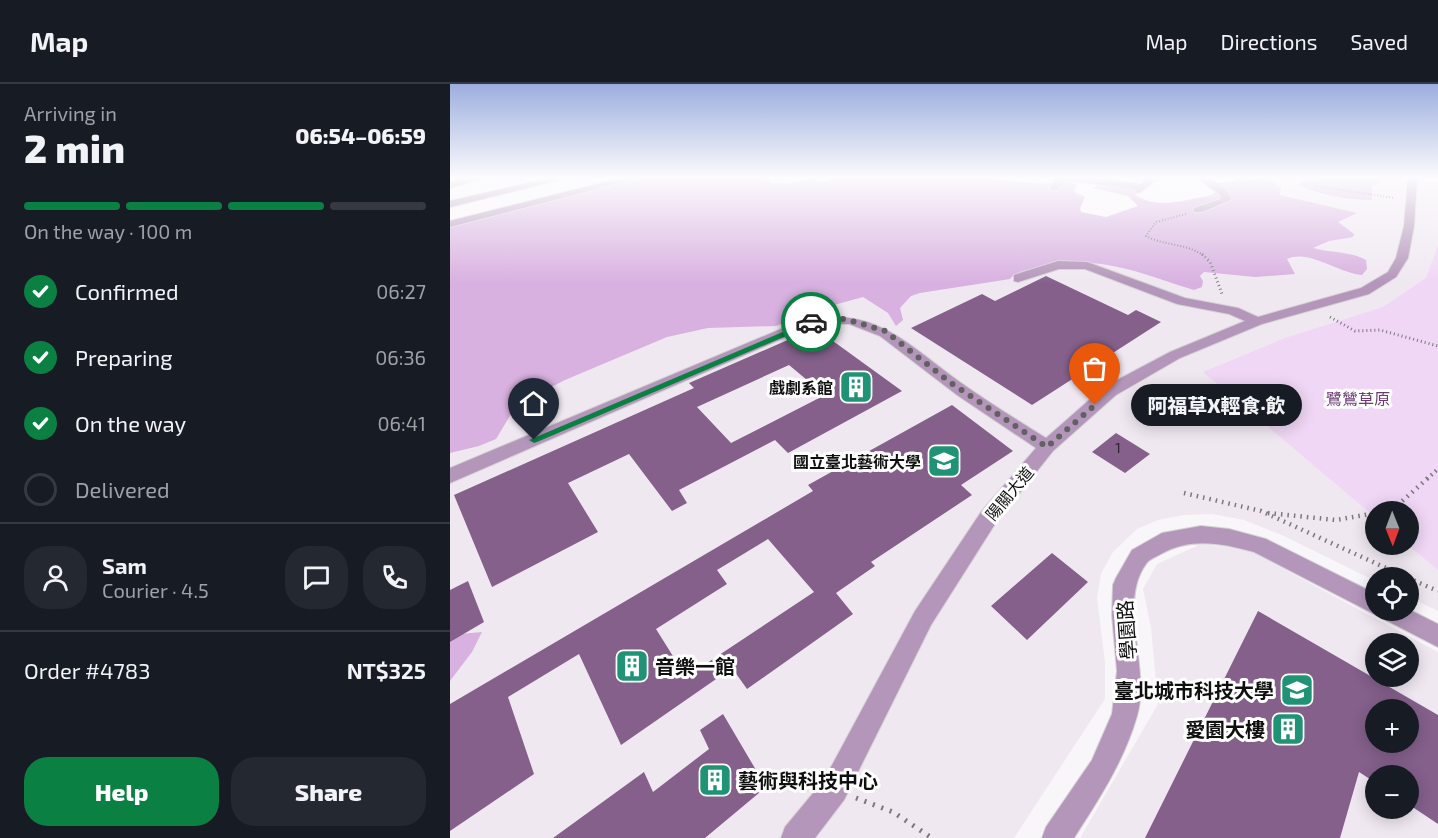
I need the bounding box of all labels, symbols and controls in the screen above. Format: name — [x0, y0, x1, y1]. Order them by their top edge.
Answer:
text: Map — [30, 24, 88, 58]
text: Map — [1145, 29, 1188, 54]
text: Directions — [1221, 29, 1317, 54]
text: Saved — [1350, 29, 1408, 54]
text: Arriving in — [24, 101, 117, 125]
text: 06:54–06:59 — [295, 122, 426, 148]
text: 2 min — [24, 124, 125, 171]
text: On the way · 100 m — [24, 219, 192, 243]
icon: check — [24, 275, 57, 308]
text: Confirmed — [75, 278, 179, 304]
text: 06:27 — [376, 279, 426, 303]
courier — [781, 292, 841, 352]
icon: car — [795, 306, 828, 339]
icon: check — [24, 341, 57, 374]
pin — [1069, 343, 1120, 405]
text: Preparing — [75, 344, 173, 370]
text: 06:36 — [375, 345, 426, 369]
icon: bag — [1078, 352, 1111, 385]
building icon: 戲劇系館 — [838, 369, 874, 405]
pin — [508, 378, 559, 440]
place label: 戲劇系館 — [769, 378, 833, 397]
callout: 阿福草X輕食·飲 — [1131, 384, 1302, 426]
icon: home — [517, 387, 550, 420]
park label: 鷺鷥草原 — [1326, 389, 1390, 408]
text: 阿福草X輕食·飲 — [1147, 393, 1286, 417]
icon: check — [24, 407, 57, 440]
text: On the way — [75, 410, 186, 436]
text: 06:41 — [378, 411, 426, 435]
house number: 1 — [1115, 439, 1121, 456]
school or university icon: 國立臺北藝術大學 — [926, 443, 962, 479]
place label: 國立臺北藝術大學 — [793, 452, 921, 471]
street label: 陽關大道 — [981, 462, 1037, 524]
text: Delivered — [75, 476, 170, 502]
north arrow — [1365, 501, 1419, 555]
map controls — [1365, 501, 1419, 819]
button: person — [24, 546, 87, 609]
button: chat — [285, 546, 348, 609]
button: phone — [363, 546, 426, 609]
text: Sam — [102, 552, 147, 578]
button: locate — [1365, 567, 1419, 621]
text: Courier · 4.5 — [102, 578, 209, 602]
street label: 學園路 — [1112, 599, 1140, 661]
button: layers — [1365, 633, 1419, 687]
building icon: 音樂一館 — [614, 648, 650, 684]
place label: 音樂一館 — [655, 654, 735, 678]
text: Order #4783 — [24, 657, 150, 683]
text: NT$325 — [347, 657, 426, 683]
school or university icon: 臺北城市科技大學 — [1279, 672, 1315, 708]
place label: 臺北城市科技大學 — [1114, 678, 1274, 702]
button: + — [1365, 699, 1419, 753]
building icon: 愛園大樓 — [1270, 711, 1306, 747]
place label: 愛園大樓 — [1185, 717, 1265, 741]
button: Help — [24, 757, 219, 826]
button: Share — [231, 757, 426, 826]
building icon: 藝術與科技中心 — [697, 762, 733, 798]
button: − — [1365, 765, 1419, 819]
place label: 藝術與科技中心 — [738, 768, 878, 792]

